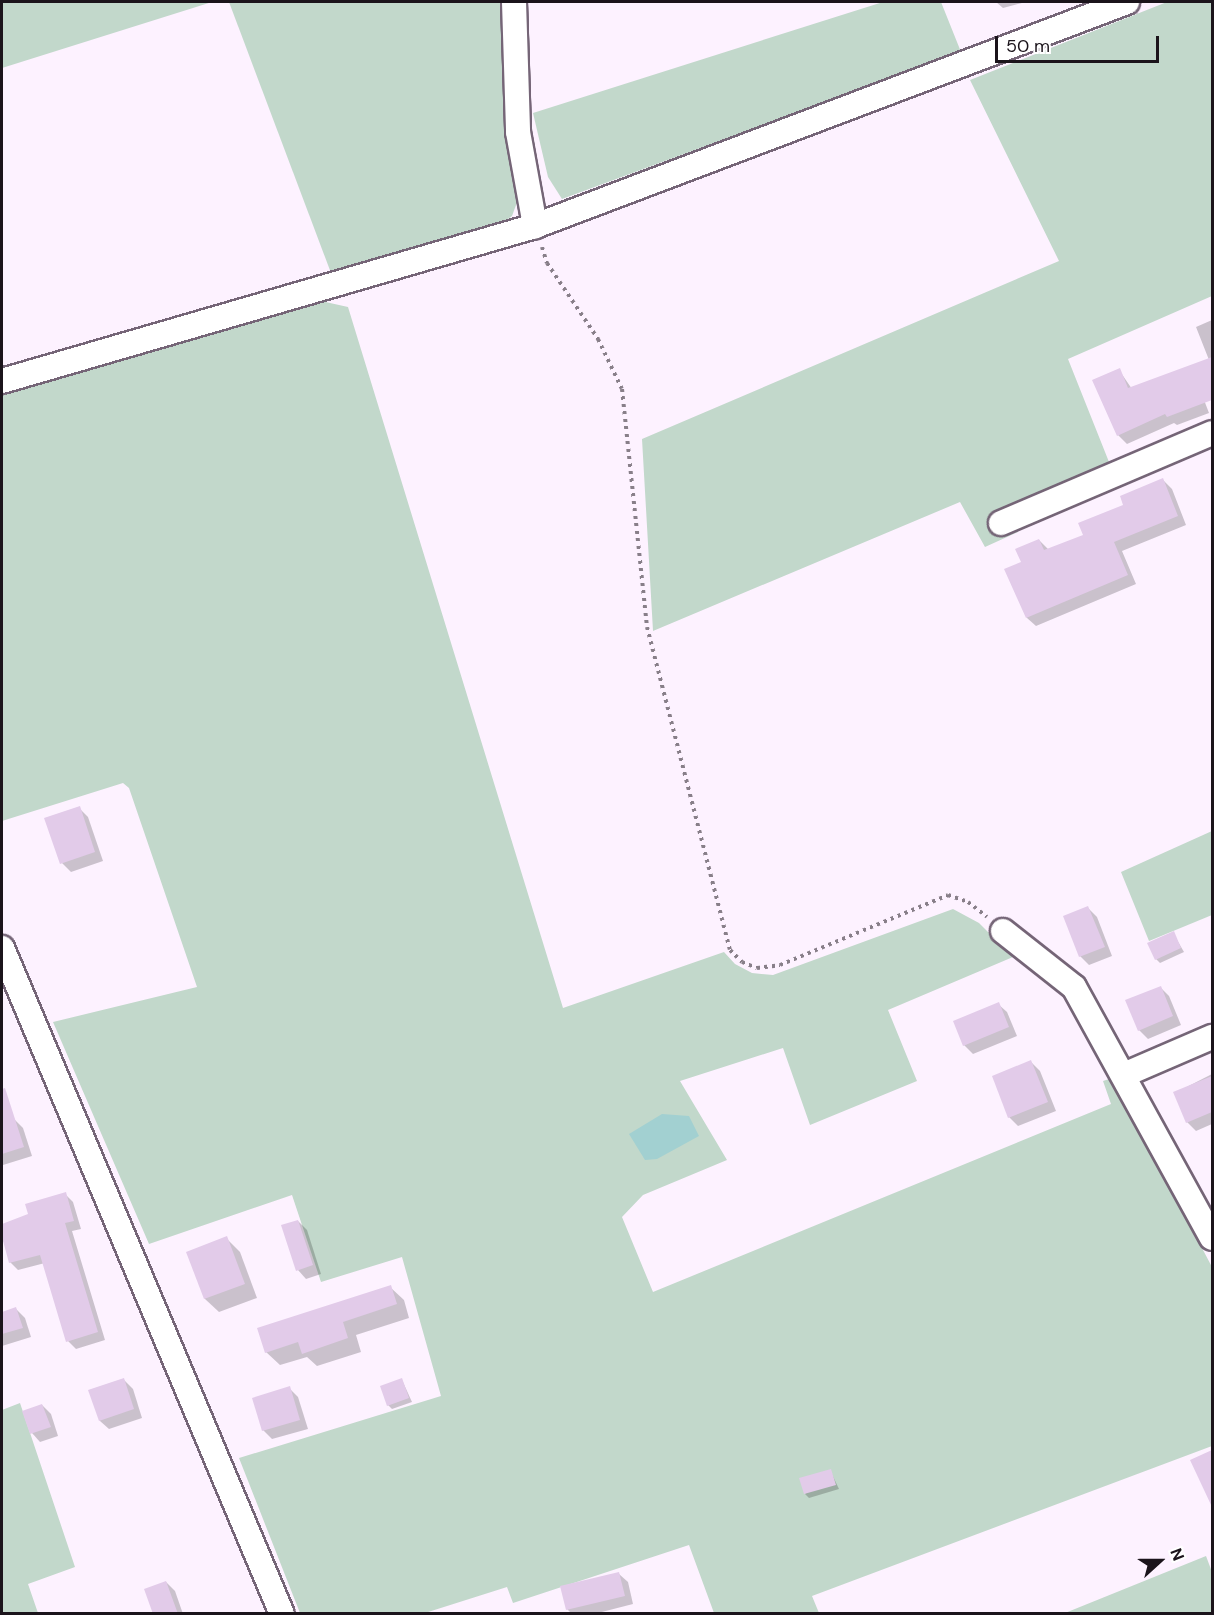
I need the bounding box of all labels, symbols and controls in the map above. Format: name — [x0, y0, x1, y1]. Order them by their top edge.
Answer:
scale bar — [998, 24, 1162, 62]
text: 50 m — [1006, 34, 1050, 58]
north arrow — [1130, 1531, 1190, 1591]
text: N — [1165, 1545, 1189, 1564]

